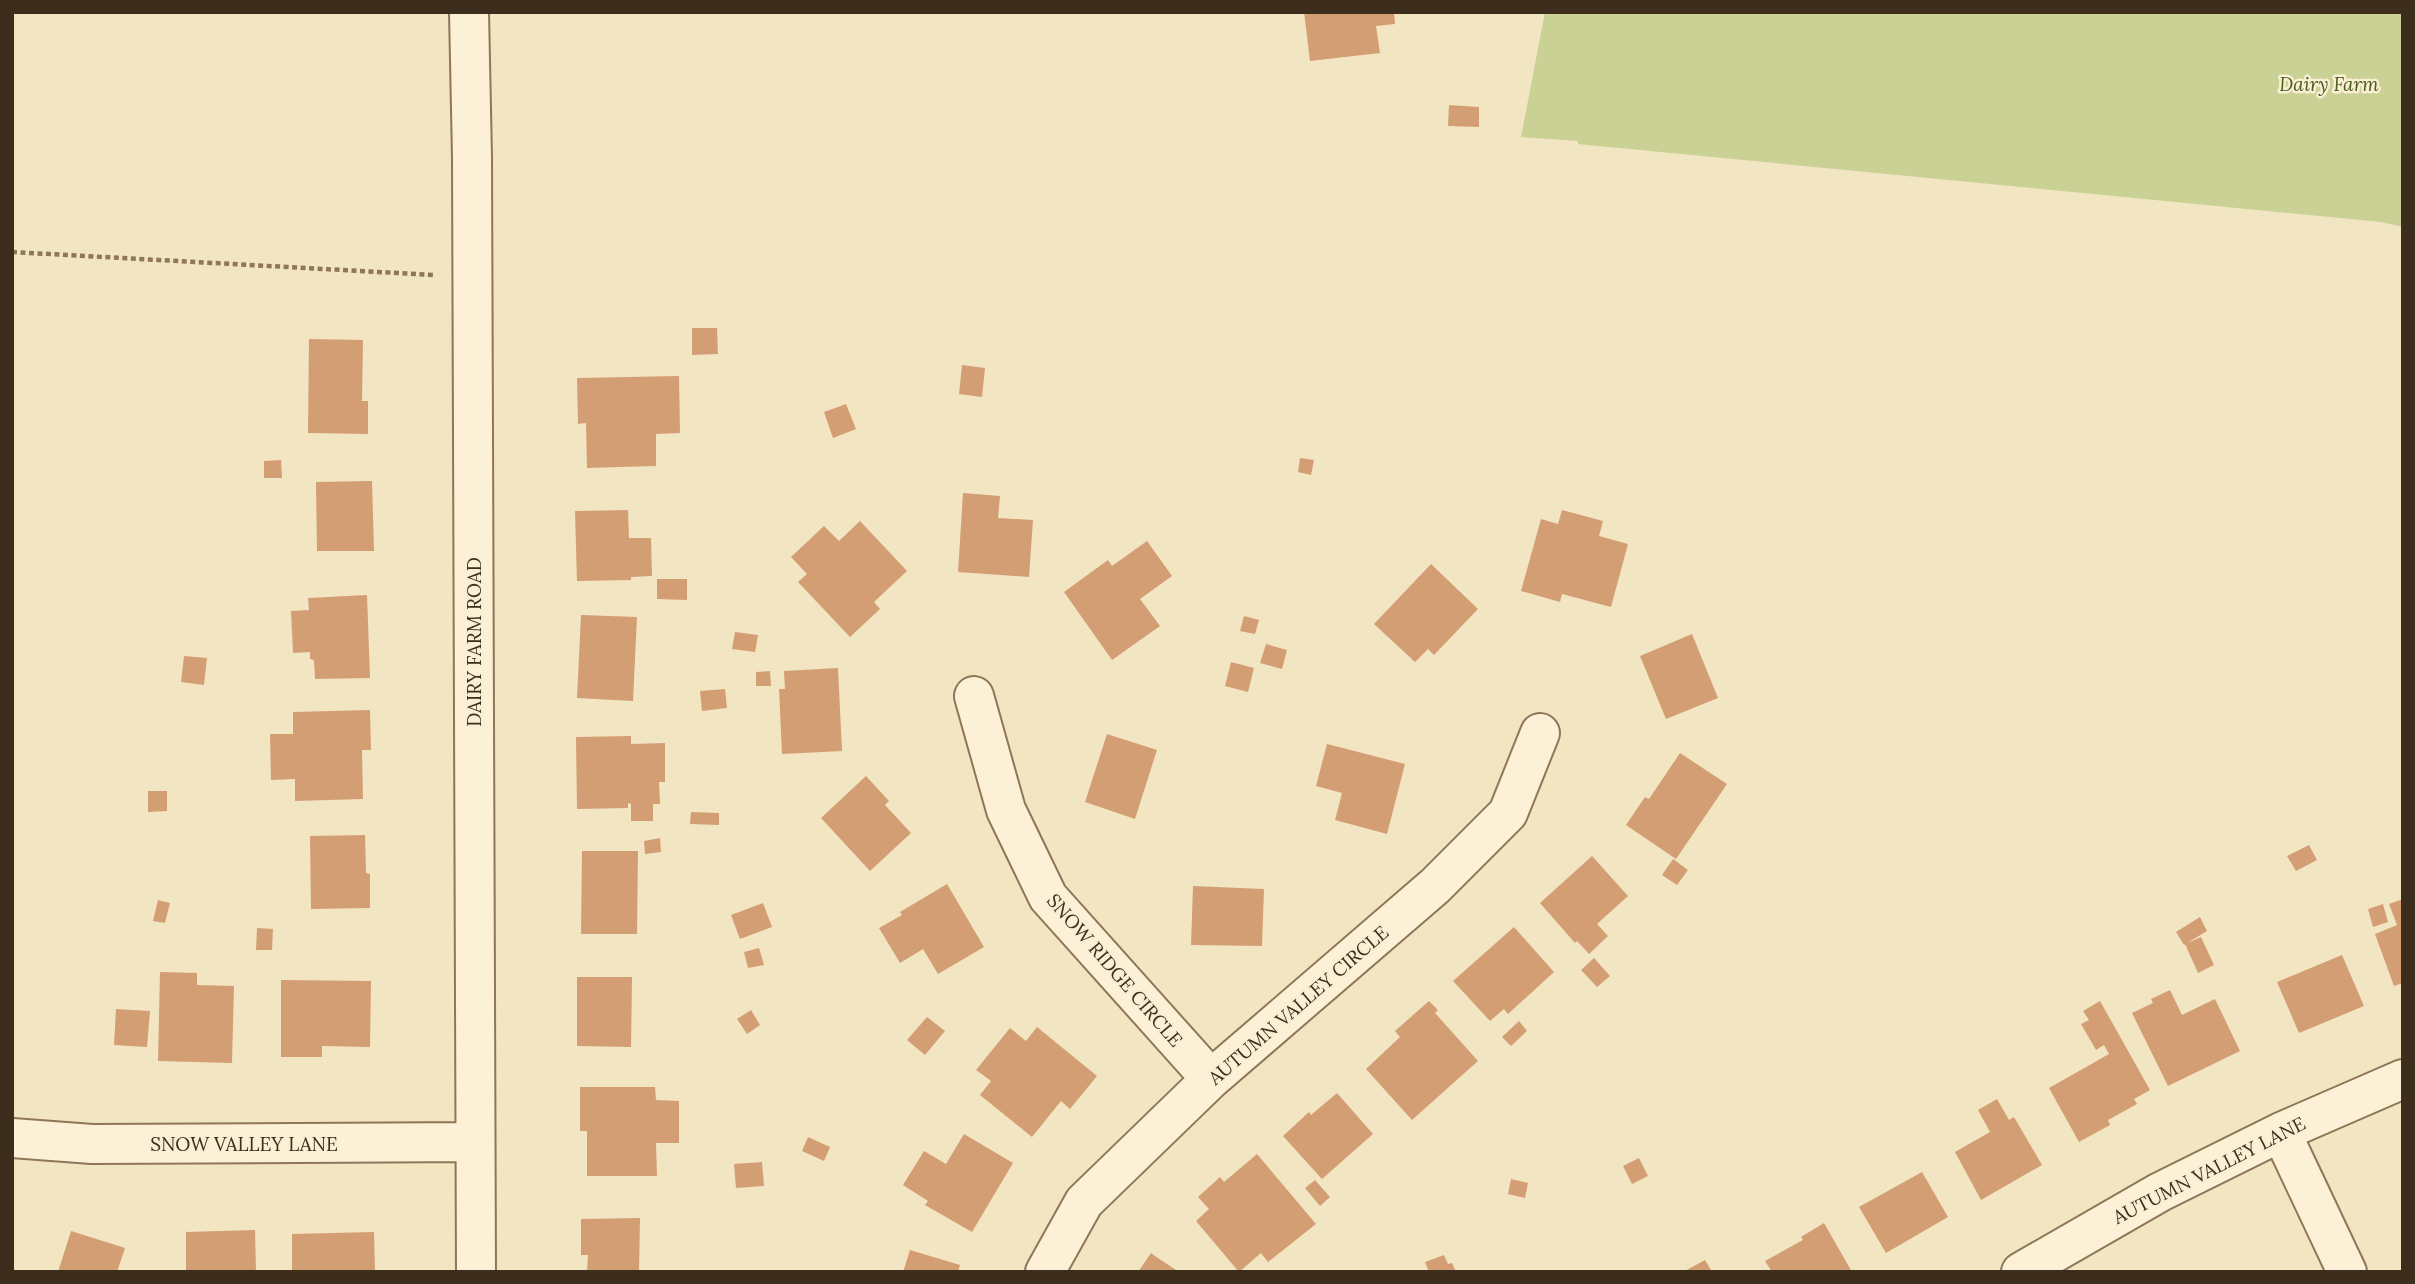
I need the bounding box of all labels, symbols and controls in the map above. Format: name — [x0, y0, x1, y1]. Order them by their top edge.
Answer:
park label: Dairy Farm — [2279, 72, 2379, 96]
street label: DAIRY FARM ROAD — [462, 557, 486, 727]
street label: SNOW RIDGE CIRCLE — [1042, 888, 1188, 1052]
street label: AUTUMN VALLEY CIRCLE — [1202, 920, 1393, 1091]
street label: AUTUMN VALLEY LANE — [2108, 1111, 2309, 1229]
street label: SNOW VALLEY LANE — [150, 1132, 338, 1156]

